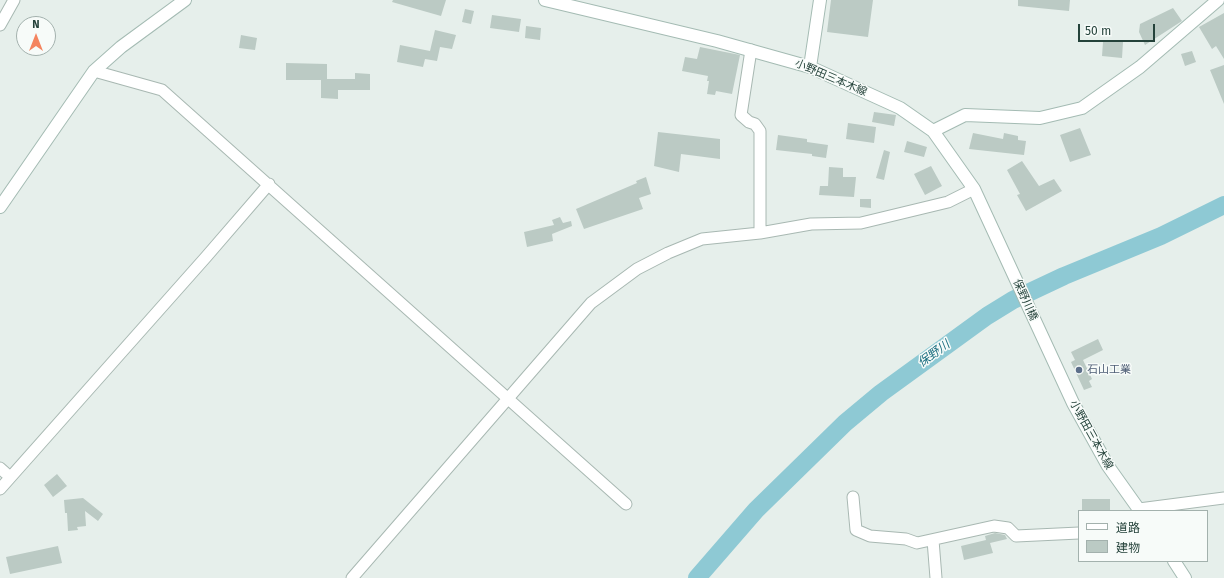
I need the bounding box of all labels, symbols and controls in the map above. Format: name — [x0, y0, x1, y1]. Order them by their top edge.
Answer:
north arrow — [16, 16, 56, 56]
scale bar — [1080, 16, 1157, 42]
text: N — [32, 18, 40, 31]
text: 50 m — [1085, 24, 1111, 38]
street label: 小野田三本木線 — [793, 57, 869, 99]
street label: 保野川橋 — [1010, 277, 1040, 323]
water label: 保野川 — [915, 338, 953, 370]
place label: 石山工業 — [1087, 363, 1131, 377]
marker: 石山工業 — [1074, 365, 1084, 375]
street label: 小野田三本木線 — [1067, 398, 1115, 472]
legend — [1078, 510, 1208, 562]
text: 道路 — [1116, 521, 1140, 535]
text: 建物 — [1116, 541, 1140, 555]

